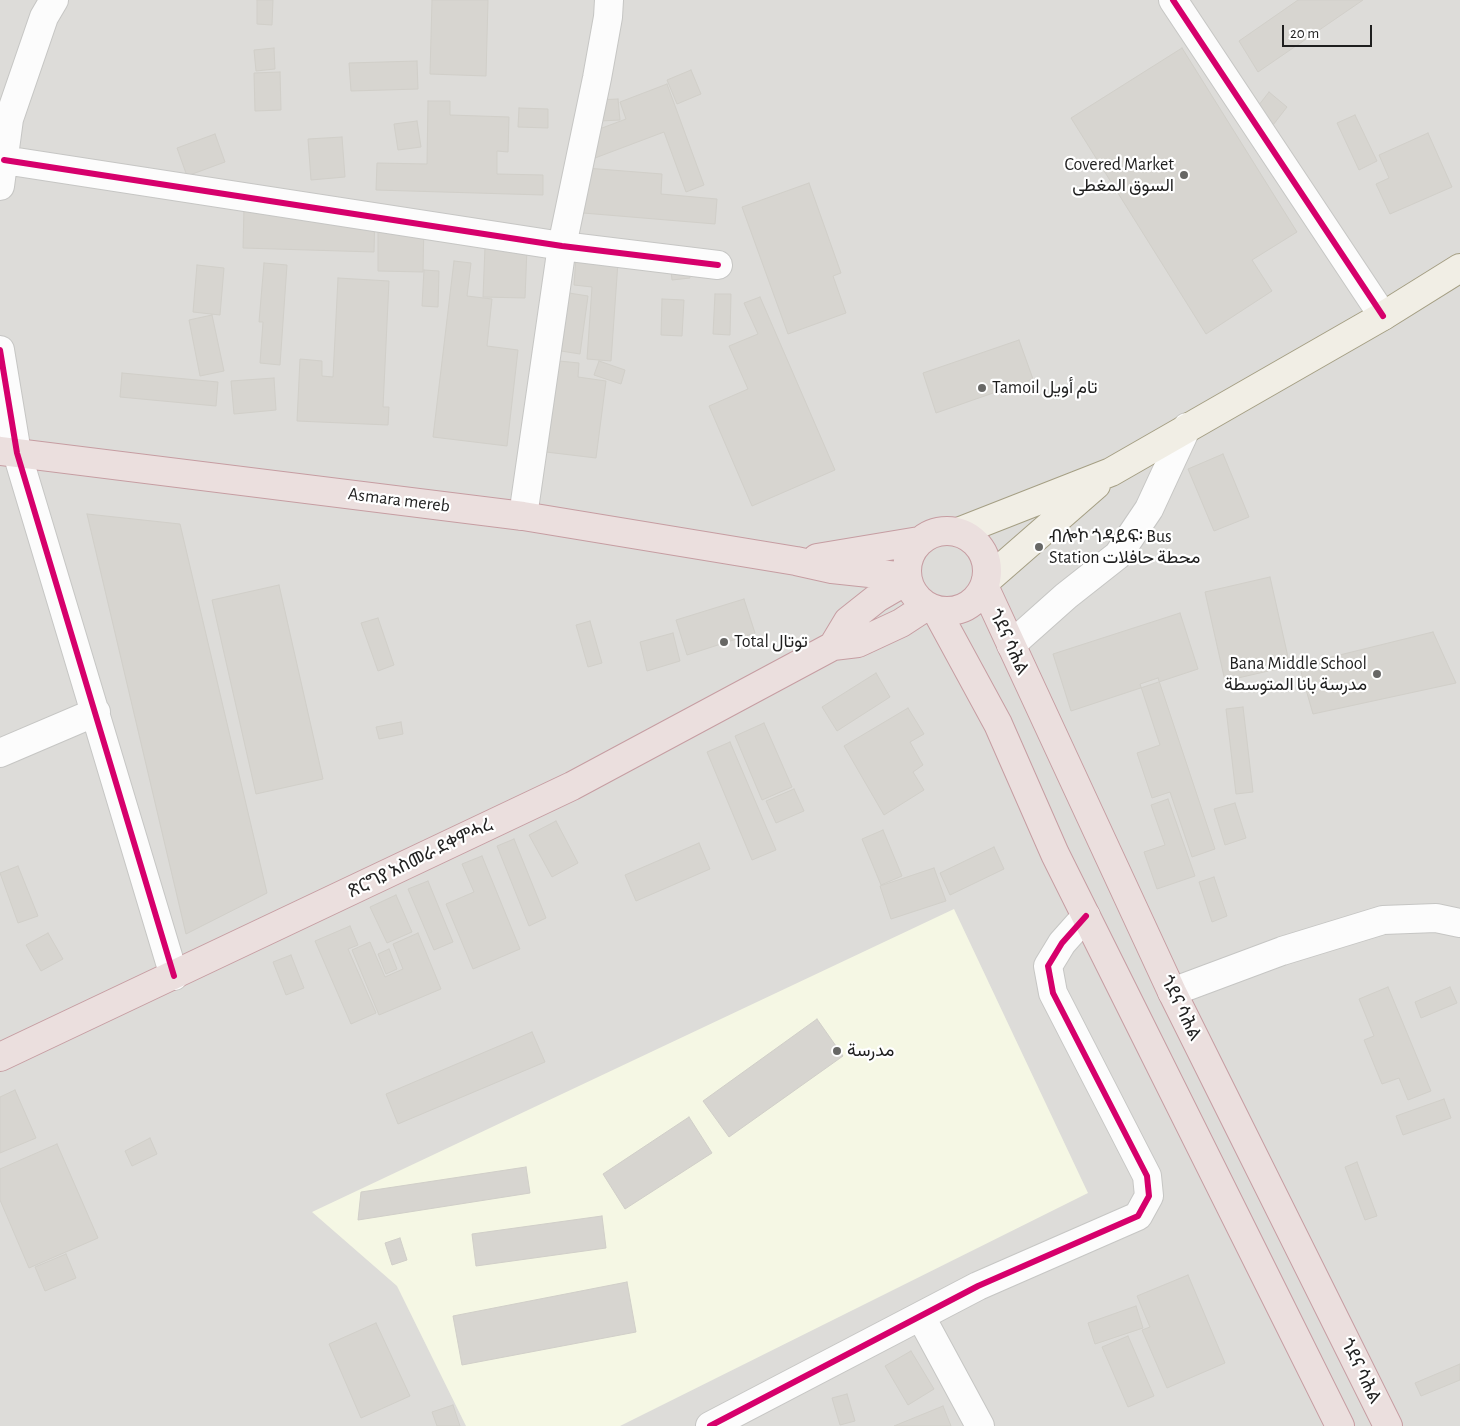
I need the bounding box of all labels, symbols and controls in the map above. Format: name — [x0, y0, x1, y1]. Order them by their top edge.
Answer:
scale bar — [1285, 15, 1375, 47]
text: 20 m — [1290, 26, 1319, 41]
place label: Covered Market السوق المغطى — [1064, 154, 1174, 196]
marker: Covered Market السوق المغطى — [1178, 169, 1190, 181]
place label: Tamoil تام أويل — [992, 377, 1098, 399]
marker: Tamoil تام أويل — [976, 382, 988, 394]
street label: Asmara mereb — [347, 483, 451, 517]
place label: ብሎኮ ጎዳይፍ፡ Bus Station محطة حافلات — [1049, 526, 1200, 568]
marker: ብሎኮ ጎዳይፍ፡ Bus Station محطة حافلات — [1033, 541, 1045, 553]
street label: ጎደና ሳሕል — [984, 606, 1034, 678]
place label: Total توتال — [734, 631, 808, 653]
marker: Total توتال — [718, 636, 730, 648]
place label: Bana Middle School مدرسة بانا المتوسطة — [1224, 653, 1367, 696]
marker: Bana Middle School مدرسة بانا المتوسطة — [1371, 668, 1383, 680]
street label: ጽርግያ አስመራ ደቀምሓረ — [344, 814, 496, 902]
street label: ጎደና ሳሕል — [1156, 972, 1206, 1044]
place label: مدرسة — [847, 1040, 894, 1062]
marker: مدرسة — [831, 1045, 843, 1057]
street label: ጎደና ሳሕል — [1336, 1335, 1386, 1407]

